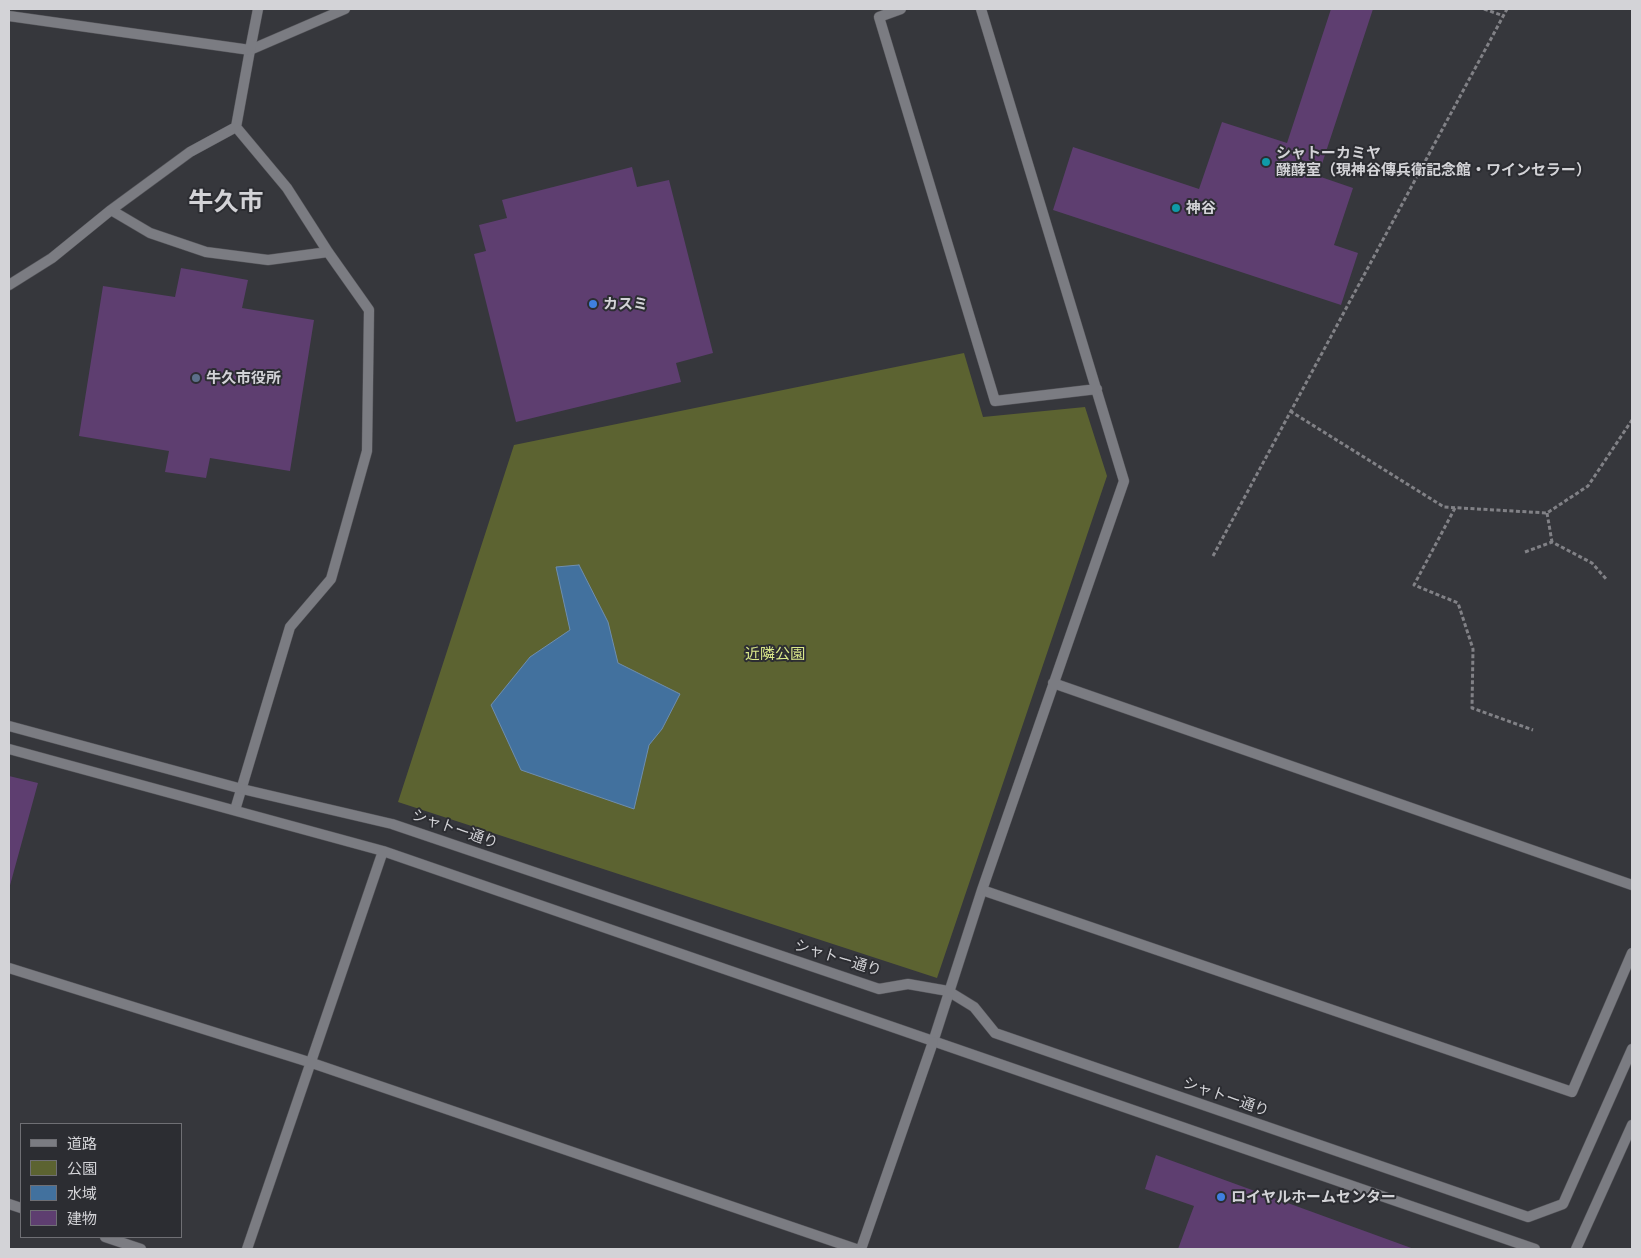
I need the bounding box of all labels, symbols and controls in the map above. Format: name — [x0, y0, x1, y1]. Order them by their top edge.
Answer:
place label: シャトーカミヤ 醗酵室（現神谷傳兵衛記念館・ワインセラー） — [1276, 144, 1591, 179]
marker: シャトーカミヤ 醗酵室（現神谷傳兵衛記念館・ワインセラー） — [1260, 156, 1272, 168]
district label: 牛久市 — [189, 187, 263, 217]
place label: 神谷 — [1186, 199, 1216, 217]
marker: 神谷 — [1170, 202, 1182, 214]
place label: カスミ — [603, 295, 648, 313]
marker: カスミ — [587, 298, 599, 310]
place label: 牛久市役所 — [206, 369, 281, 387]
marker: 牛久市役所 — [190, 372, 202, 384]
park label: 近隣公園 — [745, 645, 805, 663]
street label: シャトー通り — [410, 806, 500, 852]
street label: シャトー通り — [792, 936, 884, 980]
street label: シャトー通り — [1181, 1074, 1271, 1120]
legend — [20, 1123, 182, 1238]
text: 道路 — [67, 1135, 97, 1152]
text: 公園 — [67, 1160, 97, 1177]
text: 水域 — [67, 1185, 97, 1202]
place label: ロイヤルホームセンター — [1231, 1188, 1396, 1206]
marker: ロイヤルホームセンター — [1215, 1191, 1227, 1203]
text: 建物 — [67, 1210, 97, 1227]

